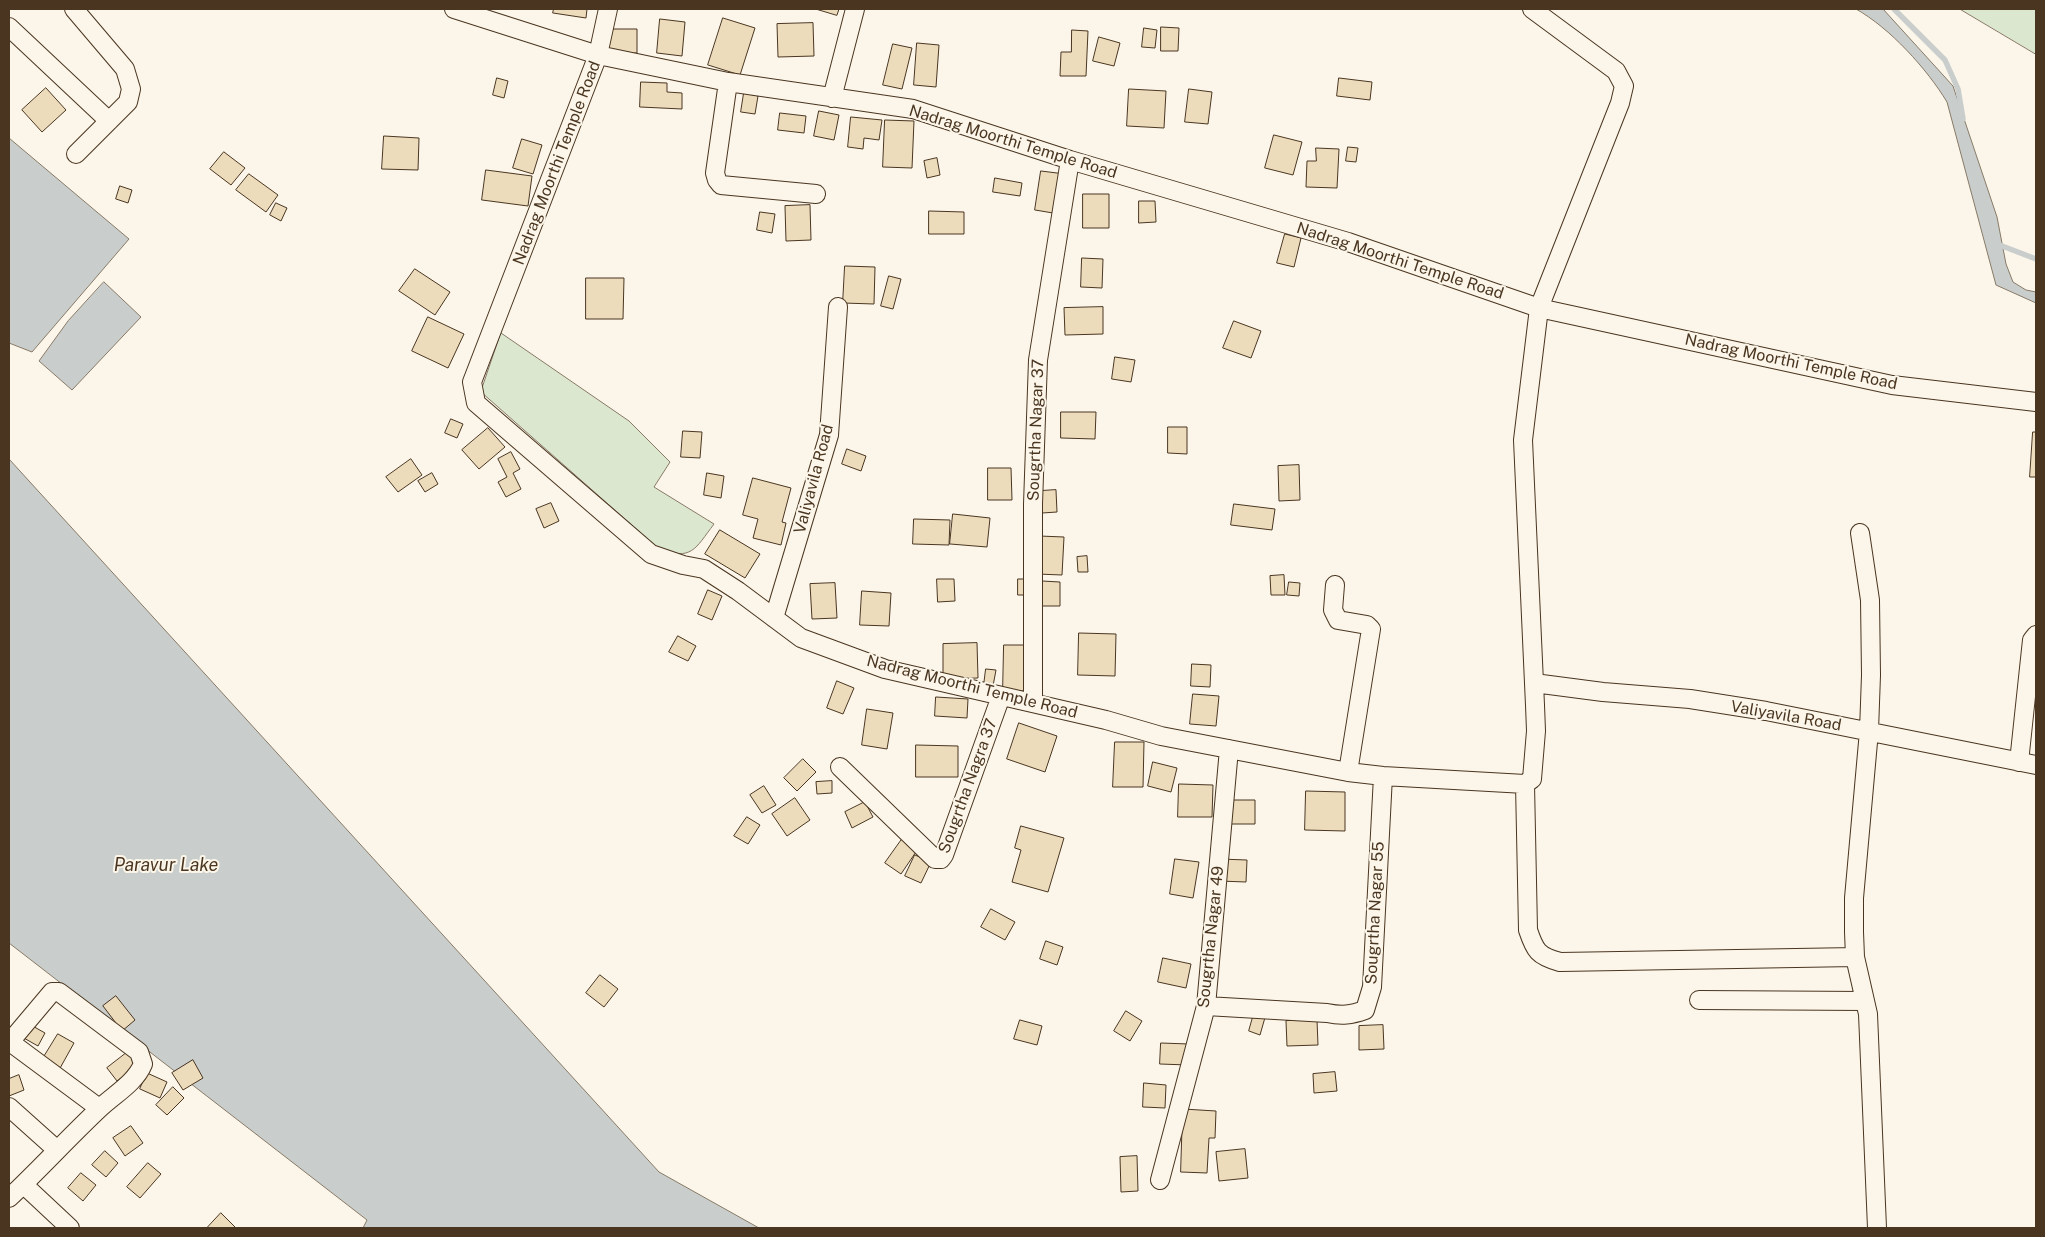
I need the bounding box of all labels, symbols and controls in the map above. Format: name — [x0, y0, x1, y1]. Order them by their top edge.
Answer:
street label: Nadrag Moorthi Temple Road — [509, 58, 605, 268]
street label: Nadrag Moorthi Temple Road — [907, 101, 1119, 183]
street label: Nadrag Moorthi Temple Road — [1294, 218, 1506, 304]
street label: Nadrag Moorthi Temple Road — [1683, 330, 1899, 394]
street label: Sougrtha Nagar 37 — [1024, 359, 1048, 501]
street label: Valiyavila Road — [790, 422, 838, 536]
street label: Nadrag Moorthi Temple Road — [865, 651, 1079, 723]
street label: Valiyavila Road — [1729, 697, 1843, 735]
street label: Sougrtha Nagra 37 — [935, 716, 1001, 856]
street label: Sougrtha Nagar 55 — [1362, 841, 1388, 985]
water label: Paravur Lake — [114, 854, 218, 876]
street label: Sougrtha Nagar 49 — [1194, 865, 1228, 1009]

